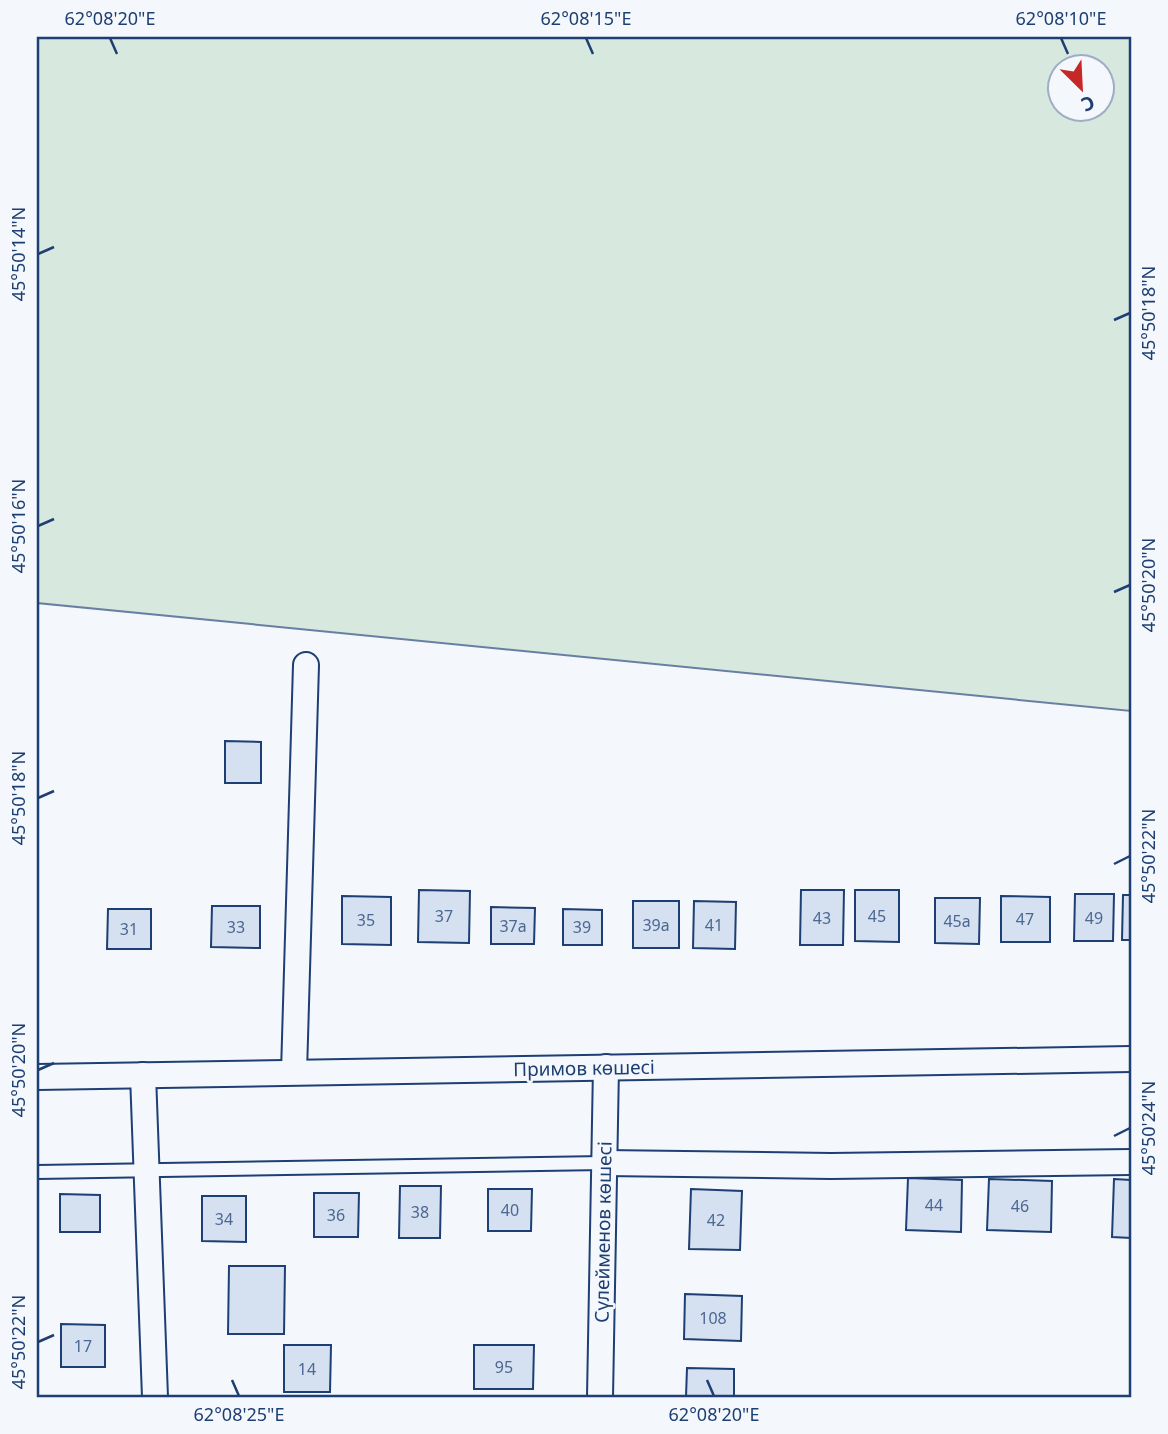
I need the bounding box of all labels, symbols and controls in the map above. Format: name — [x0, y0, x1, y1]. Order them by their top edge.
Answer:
text: 62°08'20"E — [65, 6, 155, 30]
text: 62°08'15"E — [541, 6, 631, 30]
text: 62°08'10"E — [1016, 6, 1106, 30]
north arrow — [1046, 52, 1116, 122]
text: С — [1077, 89, 1099, 118]
text: 45°50'14"N — [6, 207, 30, 301]
text: 45°50'18"N — [1136, 266, 1160, 360]
text: 45°50'16"N — [6, 479, 30, 573]
text: 45°50'20"N — [1136, 538, 1160, 632]
text: 45°50'18"N — [6, 751, 30, 845]
text: 45°50'22"N — [1136, 809, 1160, 903]
house number: 37 — [435, 905, 453, 927]
house number: 45 — [868, 905, 886, 927]
house number: 43 — [813, 907, 831, 929]
house number: 49 — [1085, 907, 1103, 929]
house number: 47 — [1016, 908, 1034, 930]
house number: 35 — [357, 909, 375, 931]
house number: 45а — [943, 910, 971, 932]
house number: 39а — [642, 914, 670, 936]
house number: 41 — [705, 914, 723, 936]
house number: 37а — [499, 915, 527, 937]
house number: 33 — [227, 916, 245, 938]
house number: 39 — [573, 916, 591, 938]
house number: 31 — [120, 918, 138, 940]
text: 45°50'20"N — [6, 1023, 30, 1117]
street label: Примов көшесі — [513, 1054, 655, 1082]
text: 45°50'24"N — [1136, 1081, 1160, 1175]
street label: Сүлейменов көшесі — [588, 1141, 618, 1323]
house number: 44 — [925, 1194, 943, 1216]
house number: 46 — [1011, 1195, 1029, 1217]
house number: 40 — [501, 1199, 519, 1221]
house number: 38 — [411, 1201, 429, 1223]
house number: 36 — [327, 1204, 345, 1226]
house number: 34 — [215, 1208, 233, 1230]
house number: 42 — [707, 1209, 725, 1231]
text: 45°50'22"N — [6, 1295, 30, 1389]
house number: 108 — [699, 1307, 727, 1329]
house number: 17 — [74, 1335, 92, 1357]
house number: 95 — [495, 1356, 513, 1378]
house number: 14 — [298, 1358, 316, 1380]
text: 62°08'25"E — [194, 1402, 284, 1426]
text: 62°08'20"E — [669, 1402, 759, 1426]

